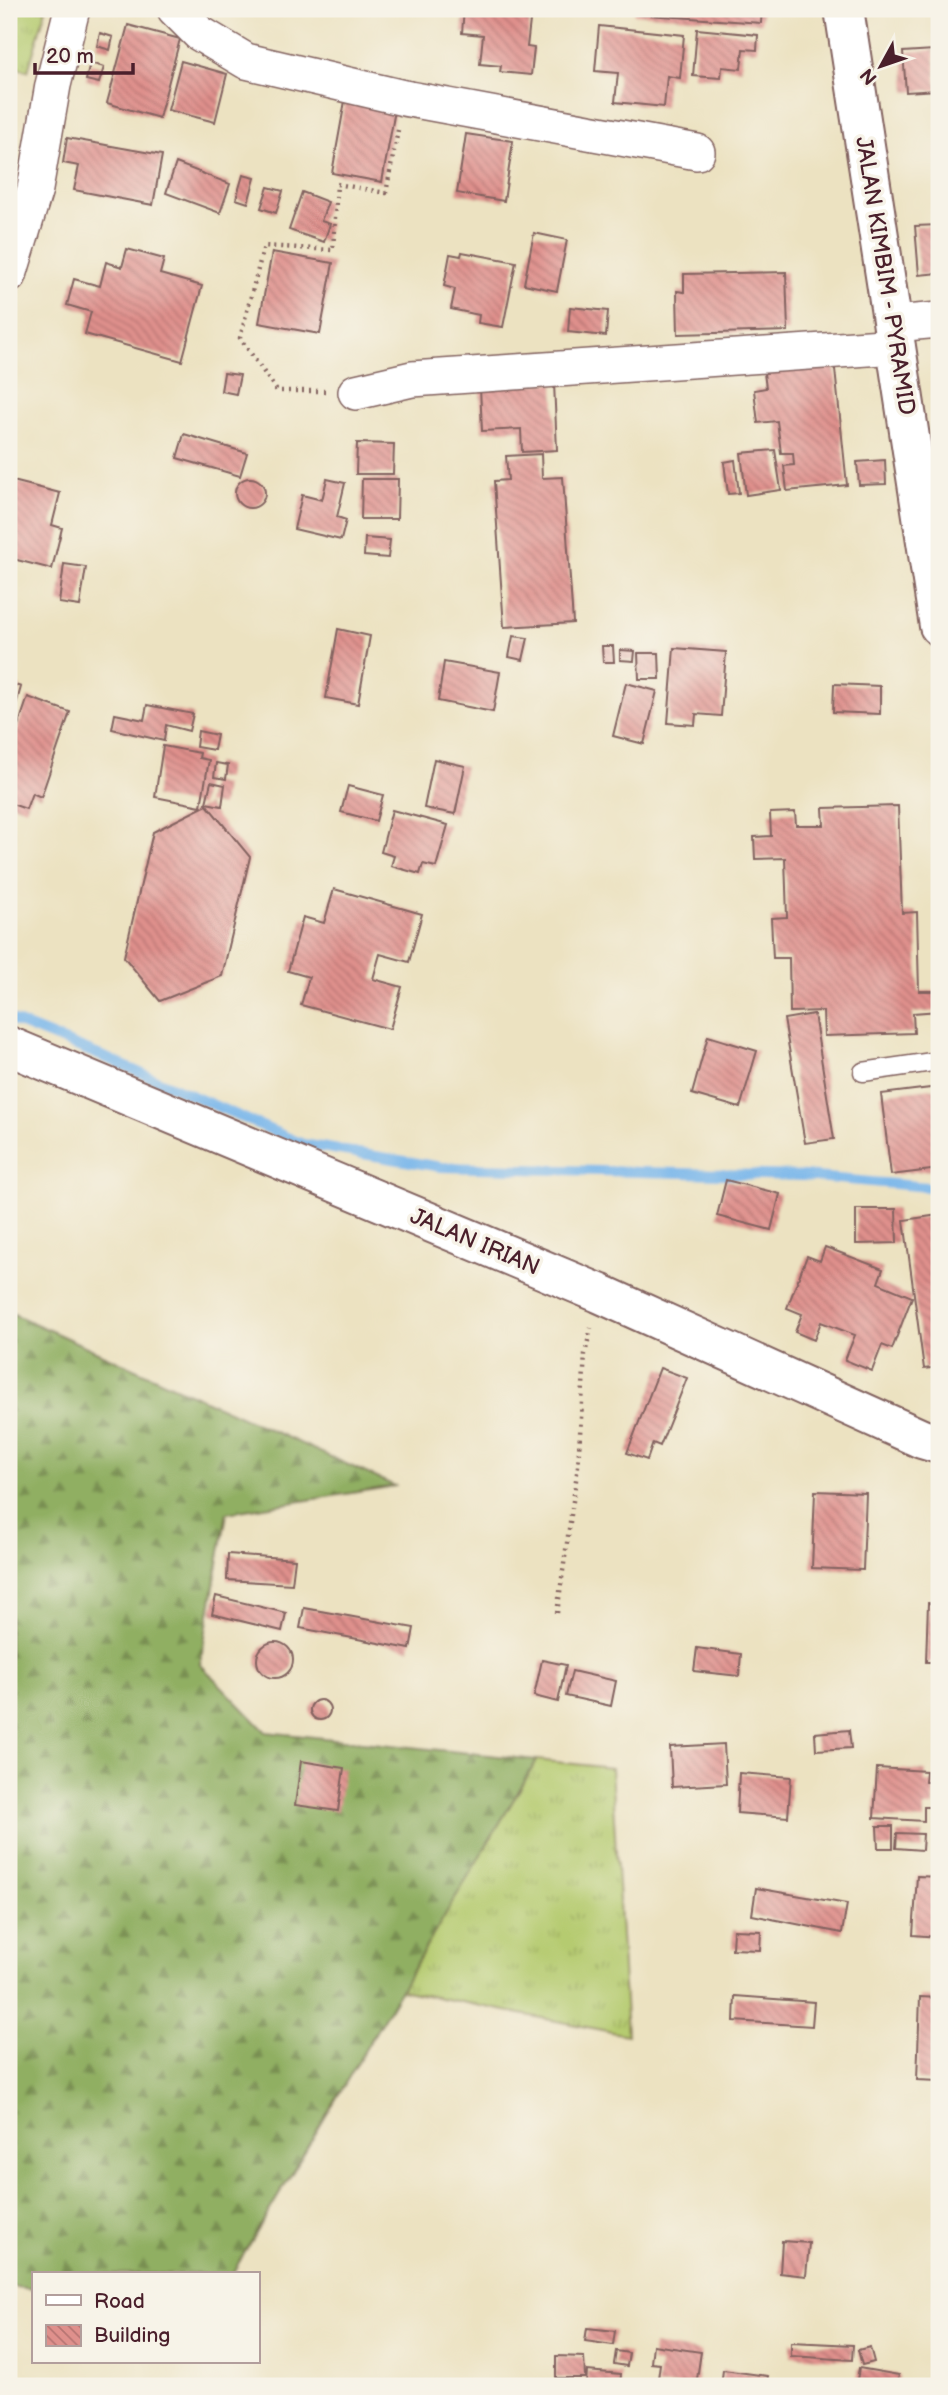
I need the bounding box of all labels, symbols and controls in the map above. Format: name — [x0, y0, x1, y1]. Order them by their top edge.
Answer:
scale bar — [35, 32, 133, 76]
north arrow — [846, 32, 916, 102]
text: 20 m — [46, 44, 94, 69]
text: N — [856, 63, 883, 89]
street label: JALAN KIMBIM - PYRAMID — [849, 135, 921, 417]
street label: JALAN IRIAN — [406, 1202, 544, 1282]
legend — [32, 2272, 259, 2364]
text: Road — [94, 2289, 145, 2314]
text: Building — [94, 2323, 170, 2348]

